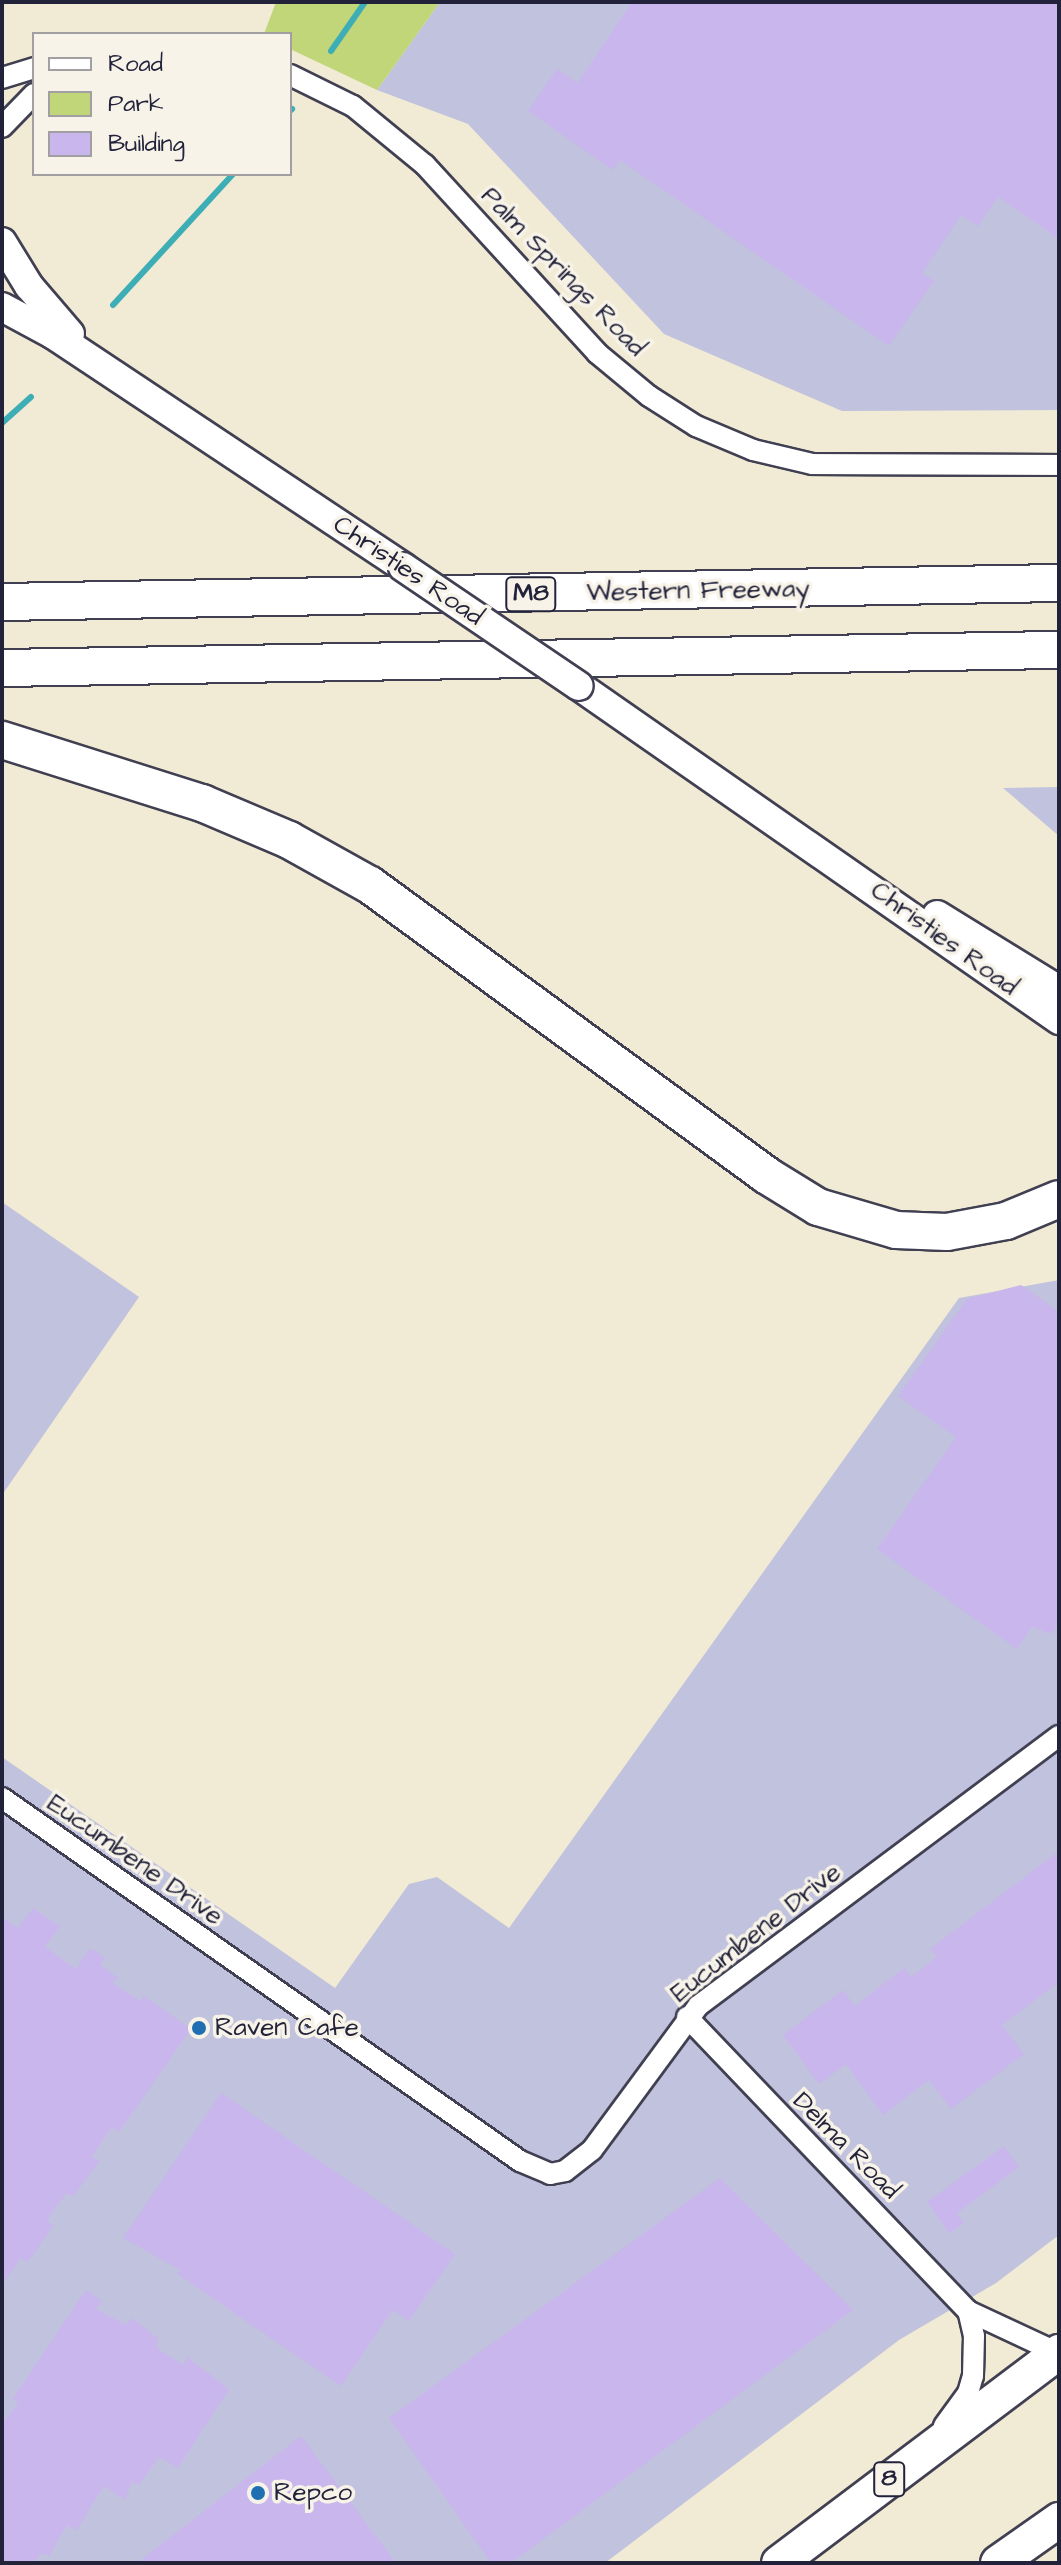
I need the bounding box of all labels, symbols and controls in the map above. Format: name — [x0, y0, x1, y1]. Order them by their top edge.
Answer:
legend — [32, 32, 292, 176]
text: Road — [108, 47, 163, 81]
text: Park — [108, 87, 164, 121]
text: Building — [108, 127, 185, 161]
street label: Palm Springs Road — [474, 181, 652, 363]
street label: Christies Road — [327, 509, 489, 633]
street label: Western Freeway — [586, 573, 810, 609]
road number: M8 — [505, 574, 557, 614]
street label: Christies Road — [864, 875, 1024, 1003]
street label: Eucumbene Drive — [41, 1788, 229, 1932]
street label: Eucumbene Drive — [665, 1857, 847, 2009]
place label: Raven Cafe — [215, 2012, 359, 2044]
marker: Raven Cafe — [190, 2019, 208, 2037]
street label: Delma Road — [786, 2086, 906, 2206]
road number: 8 — [873, 2459, 905, 2499]
place label: Repco — [274, 2477, 352, 2509]
marker: Repco — [249, 2484, 267, 2502]

